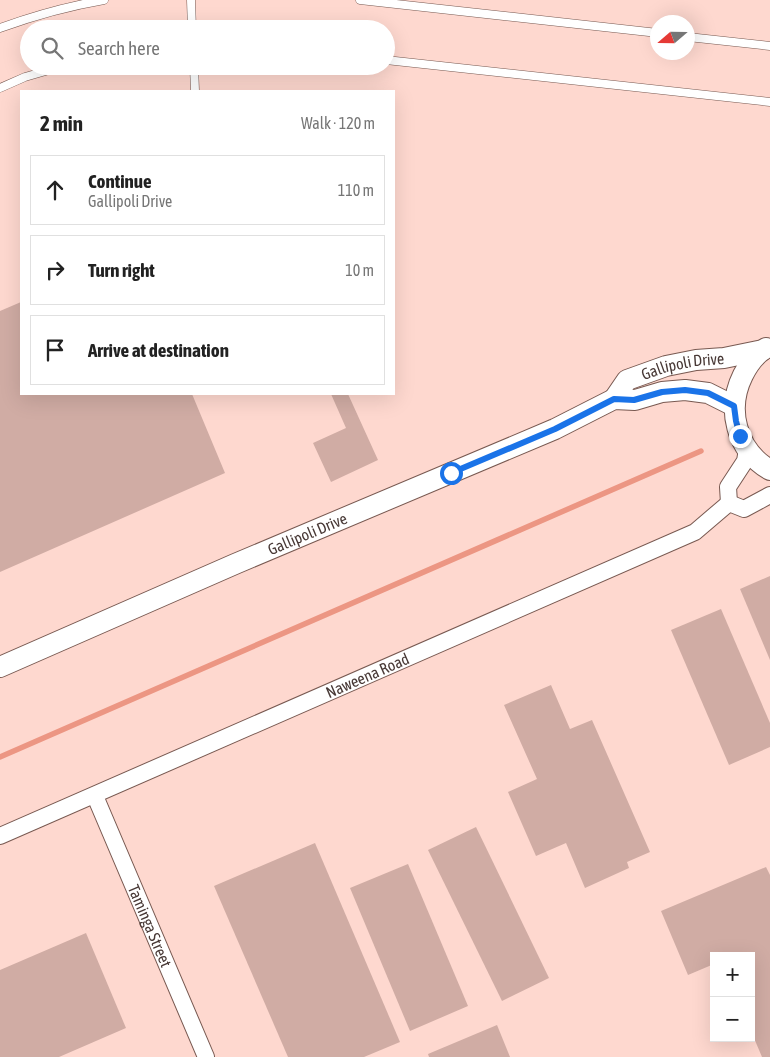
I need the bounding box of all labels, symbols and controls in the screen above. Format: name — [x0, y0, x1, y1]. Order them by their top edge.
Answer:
north arrow — [650, 15, 695, 60]
search box — [20, 20, 395, 75]
icon: search — [38, 34, 66, 62]
text: Search here — [78, 37, 160, 59]
text: 2 min — [40, 111, 83, 135]
text: Walk · 120 m — [301, 114, 375, 132]
text: Continue — [88, 170, 152, 192]
icon: ahead — [41, 176, 69, 204]
text: 110 m — [338, 181, 374, 199]
text: Gallipoli Drive — [88, 192, 172, 210]
icon: right — [41, 256, 69, 284]
text: Turn right — [88, 259, 155, 281]
text: 10 m — [345, 261, 374, 279]
icon: arrive — [41, 336, 69, 364]
text: Arrive at destination — [88, 339, 229, 361]
street label: Gallipoli Drive — [639, 349, 725, 383]
route end — [729, 425, 752, 448]
route start — [440, 462, 463, 485]
street label: Gallipoli Drive — [265, 509, 350, 558]
street label: Naweena Road — [323, 649, 412, 701]
street label: Taminga Street — [125, 882, 176, 970]
map controls — [710, 952, 755, 1042]
button: + — [710, 952, 755, 997]
button: − — [710, 997, 755, 1042]

